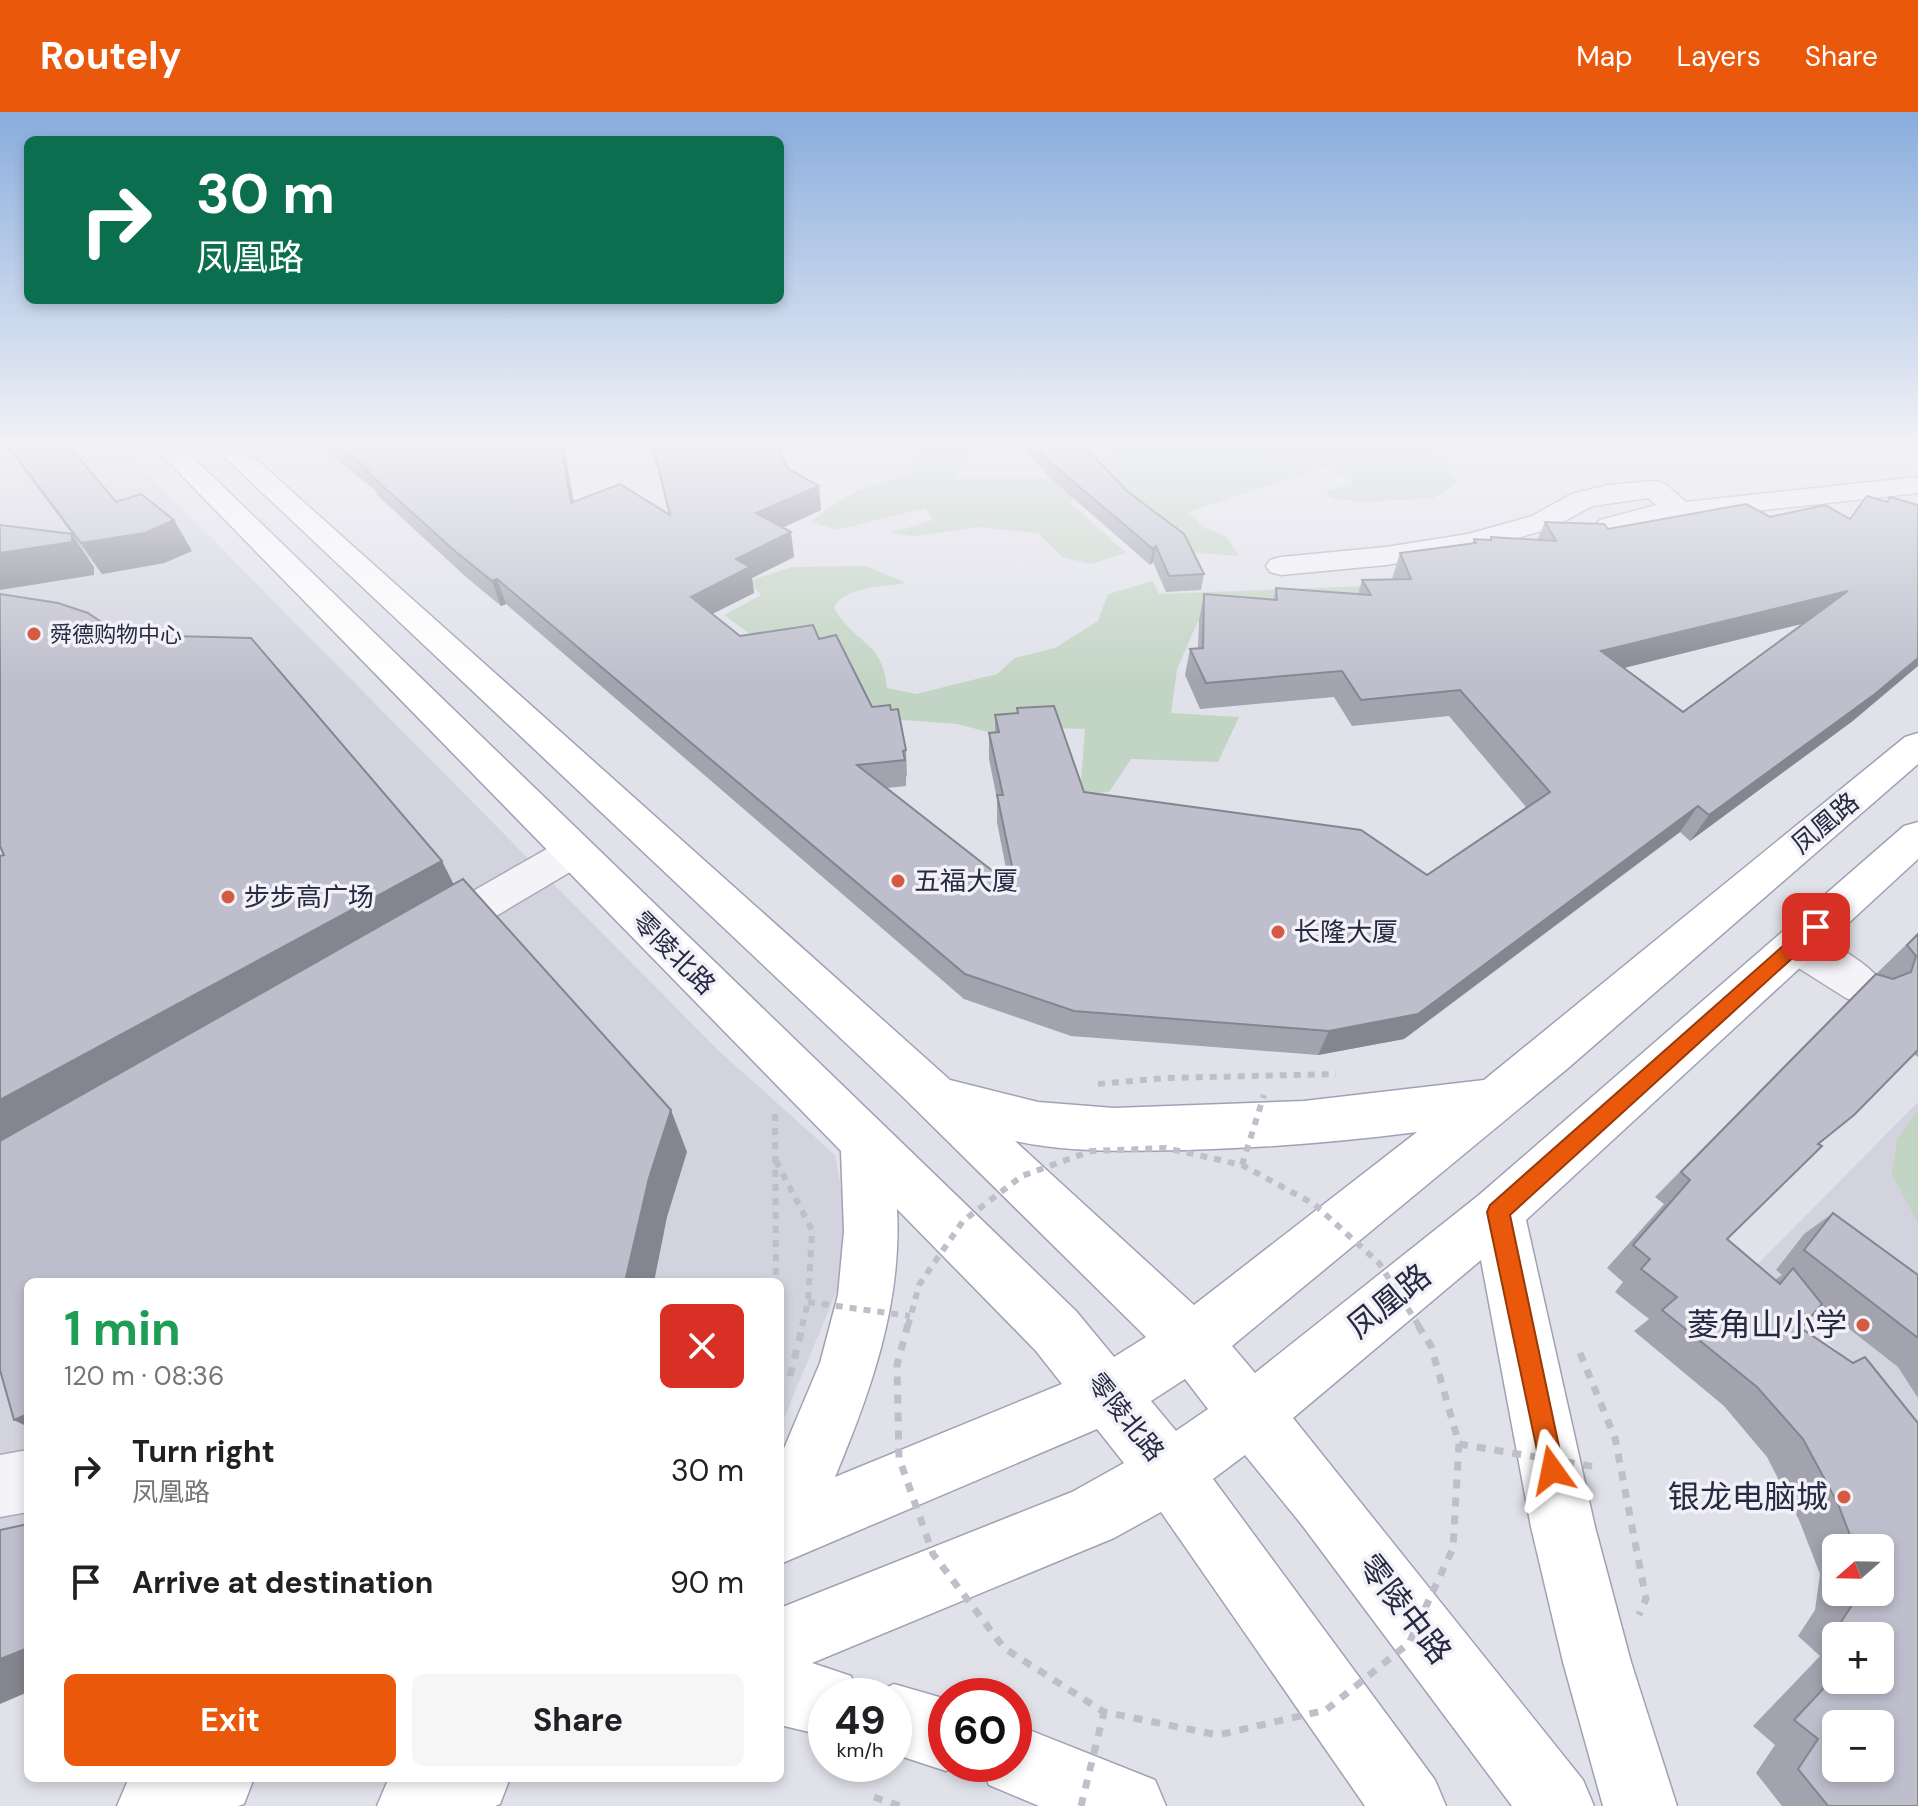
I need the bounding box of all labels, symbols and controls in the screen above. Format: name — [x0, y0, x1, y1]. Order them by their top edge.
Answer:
text: Routely — [40, 31, 181, 81]
text: Map — [1576, 38, 1633, 75]
text: Layers — [1677, 38, 1761, 75]
text: Share — [1805, 38, 1878, 75]
text: 30 m — [196, 157, 335, 230]
icon: right — [64, 168, 168, 272]
text: 凤凰路 — [196, 234, 304, 281]
place label: 舜德购物中心 — [50, 620, 182, 649]
marker: 舜德购物中心 — [25, 625, 43, 643]
street label: 凤凰路 — [1784, 785, 1866, 861]
place label: 五福大厦 — [914, 864, 1018, 898]
marker: 五福大厦 — [889, 872, 907, 890]
place label: 步步高广场 — [244, 880, 374, 914]
marker: 步步高广场 — [219, 888, 237, 906]
pin — [1782, 893, 1850, 961]
street label: 零陵北路 — [625, 904, 723, 1002]
icon: arrive — [1794, 905, 1838, 949]
place label: 长隆大厦 — [1294, 915, 1398, 949]
marker: 长隆大厦 — [1269, 923, 1287, 941]
street label: 凤凰路 — [1338, 1254, 1440, 1348]
text: 1 min — [64, 1297, 181, 1360]
button: close — [660, 1304, 744, 1388]
place label: 菱角山小学 — [1687, 1304, 1847, 1346]
marker: 菱角山小学 — [1854, 1316, 1872, 1334]
text: 120 m · 08:36 — [64, 1359, 224, 1393]
street label: 零陵北路 — [1080, 1366, 1172, 1468]
position arrow — [1510, 1428, 1594, 1512]
text: Turn right — [132, 1432, 275, 1471]
icon: right — [64, 1448, 108, 1492]
text: 30 m — [671, 1451, 744, 1490]
text: 凤凰路 — [132, 1475, 210, 1509]
place label: 银龙电脑城 — [1668, 1476, 1828, 1518]
marker: 银龙电脑城 — [1835, 1488, 1853, 1506]
north arrow — [1822, 1534, 1894, 1606]
map controls — [1822, 1534, 1894, 1782]
street label: 零陵中路 — [1349, 1546, 1461, 1672]
icon: arrive — [64, 1560, 108, 1604]
text: Arrive at destination — [132, 1563, 433, 1602]
text: 90 m — [670, 1563, 744, 1602]
button: + — [1822, 1622, 1894, 1694]
button: Exit — [64, 1674, 396, 1766]
button: Share — [412, 1674, 744, 1766]
speed limit sign: 60 — [928, 1678, 1032, 1782]
text: 49 — [834, 1694, 886, 1746]
button: − — [1822, 1710, 1894, 1782]
text: km/h — [836, 1737, 884, 1763]

